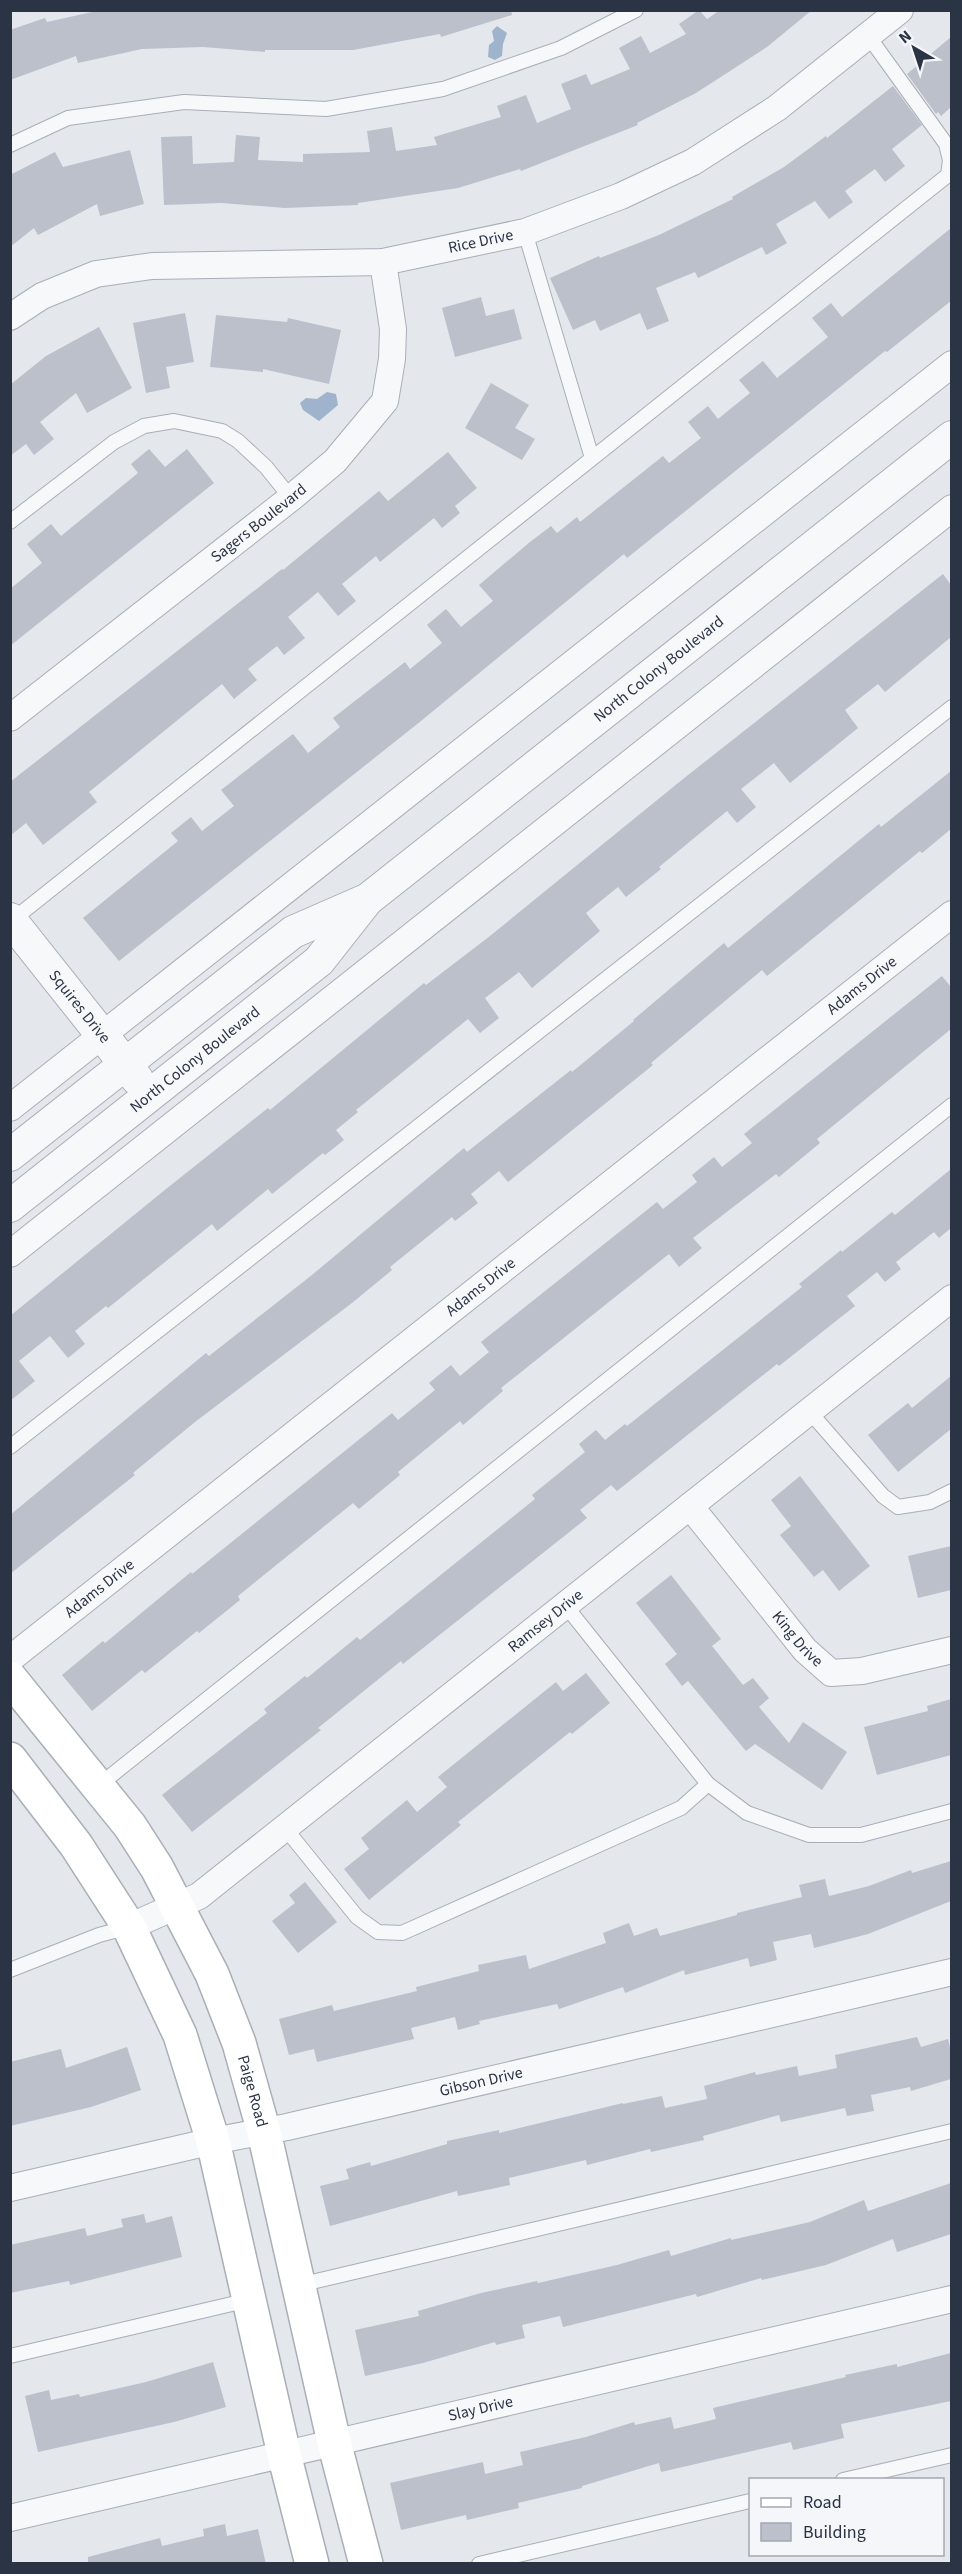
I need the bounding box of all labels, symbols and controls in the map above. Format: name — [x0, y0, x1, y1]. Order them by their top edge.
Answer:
north arrow — [884, 18, 944, 78]
text: N — [894, 25, 916, 49]
street label: Rice Drive — [446, 224, 515, 259]
street label: Sagers Boulevard — [206, 478, 311, 568]
street label: North Colony Boulevard — [589, 611, 728, 728]
street label: Adams Drive — [822, 951, 901, 1020]
street label: Squires Drive — [44, 965, 116, 1048]
street label: North Colony Boulevard — [125, 1001, 265, 1118]
street label: Adams Drive — [441, 1252, 520, 1321]
street label: Adams Drive — [60, 1554, 139, 1623]
street label: Ramsey Drive — [503, 1584, 588, 1658]
street label: King Drive — [767, 1606, 828, 1672]
street label: Paige Road — [232, 2053, 273, 2130]
street label: Gibson Drive — [437, 2061, 525, 2102]
street label: Slay Drive — [446, 2390, 515, 2427]
legend — [749, 2478, 944, 2556]
text: Road — [803, 2490, 842, 2515]
text: Building — [803, 2520, 866, 2545]

